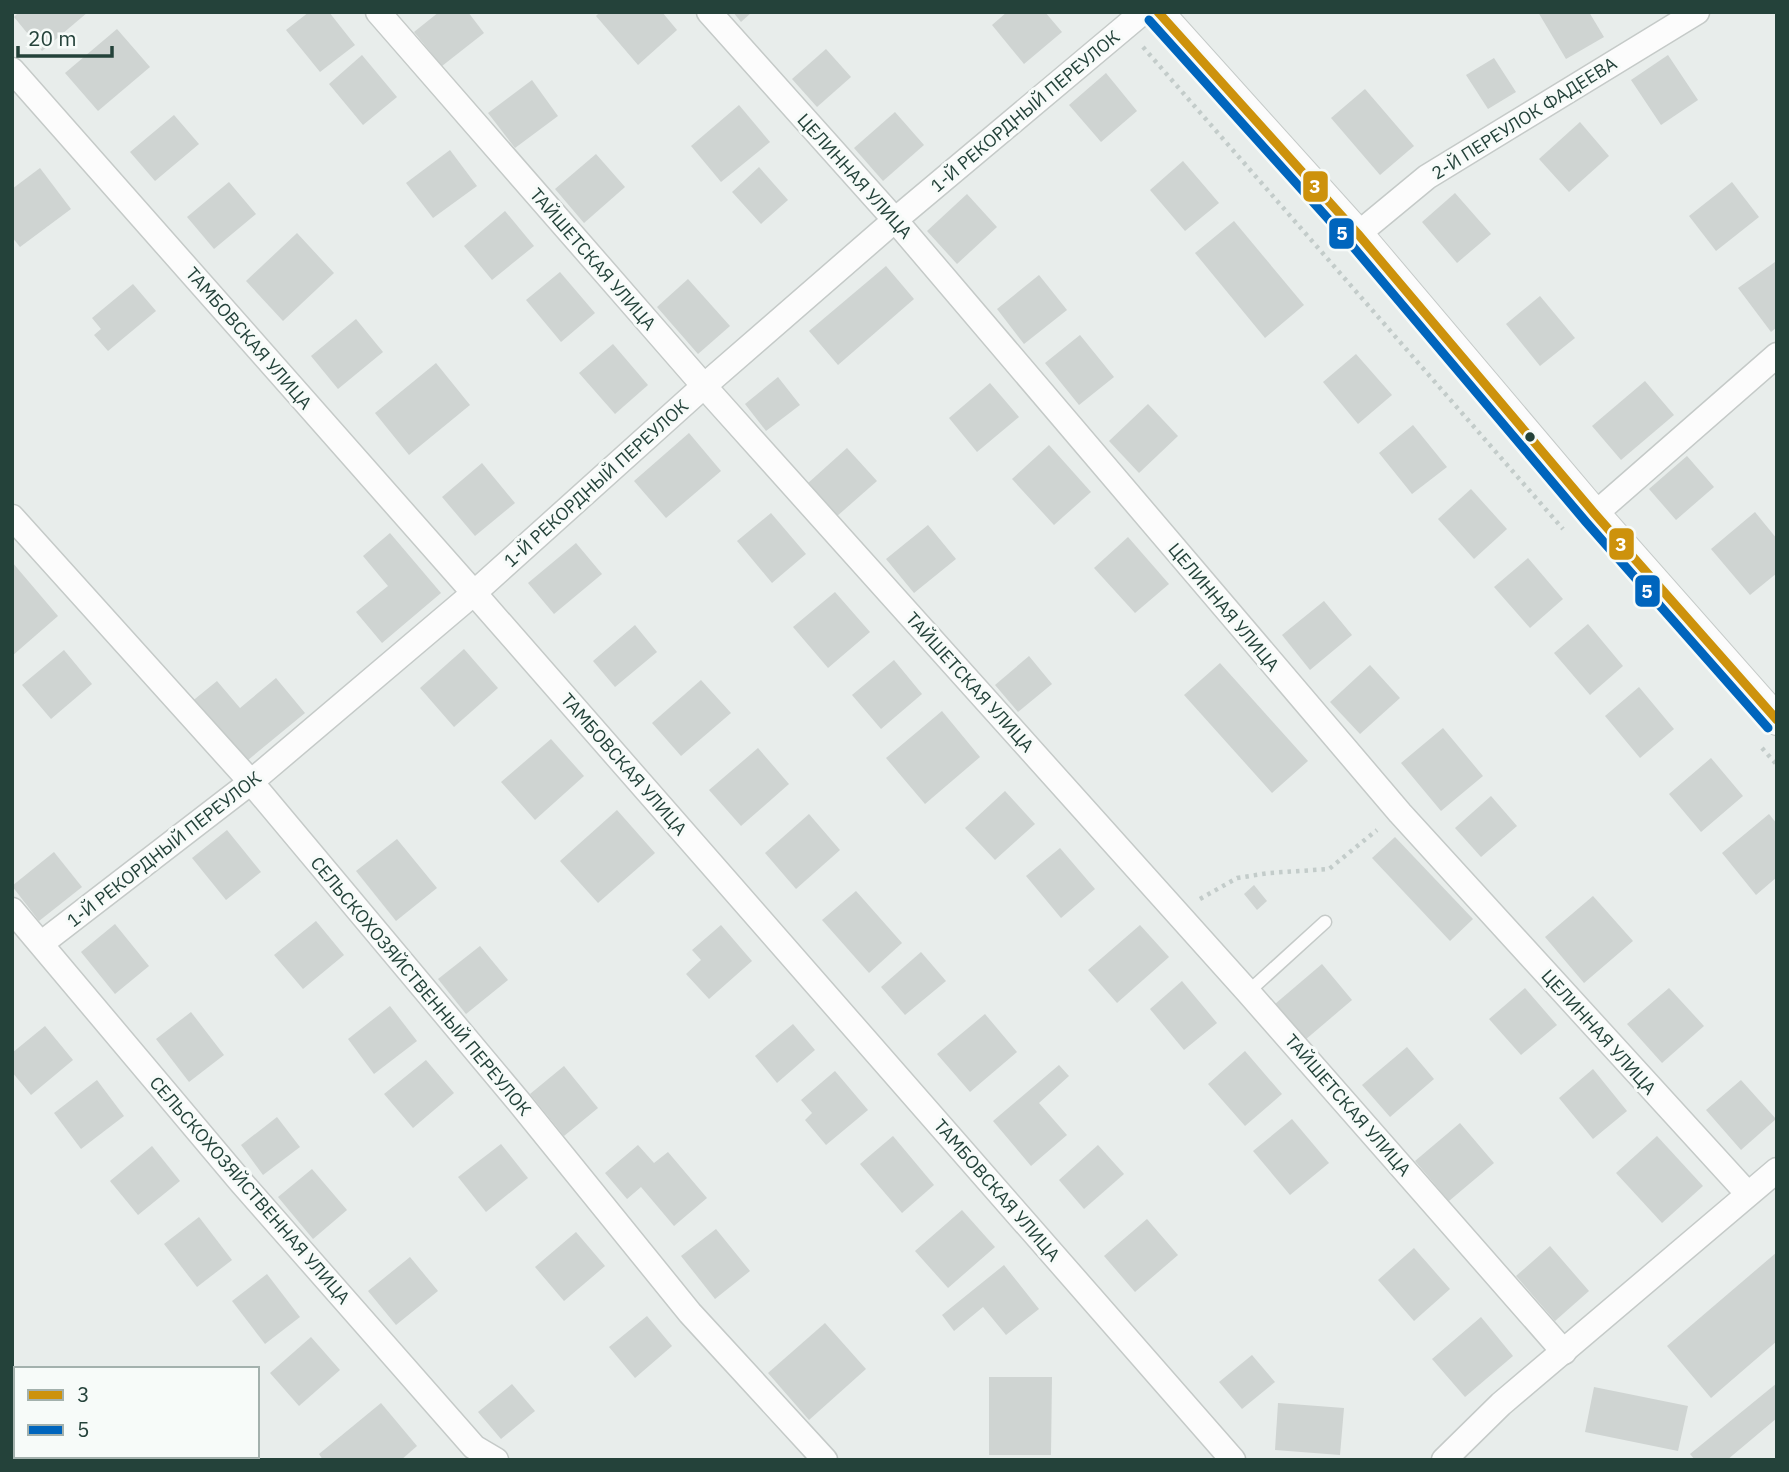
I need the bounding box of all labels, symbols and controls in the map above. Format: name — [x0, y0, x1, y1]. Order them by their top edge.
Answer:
scale bar — [18, 14, 112, 58]
text: 20 m — [28, 24, 77, 52]
street label: 1-Й РЕКОРДНЫЙ ПЕРЕУЛОК — [926, 25, 1124, 197]
street label: 2-Й ПЕРЕУЛОК ФАДЕЕВА — [1427, 51, 1621, 184]
street label: ЦЕЛИННАЯ УЛИЦА — [793, 108, 918, 244]
line badge: 3 — [1302, 170, 1329, 203]
text: 3 — [1309, 174, 1321, 198]
street label: ТАЙШЕТСКАЯ УЛИЦА — [525, 183, 661, 335]
line badge: 5 — [1328, 217, 1355, 250]
text: 5 — [1336, 221, 1348, 245]
street label: ТАМБОВСКАЯ УЛИЦА — [181, 262, 317, 414]
street label: 1-Й РЕКОРДНЫЙ ПЕРЕУЛОК — [499, 394, 693, 572]
unlabelled marker — [1523, 430, 1537, 444]
line badge: 3 — [1608, 527, 1635, 561]
text: 3 — [1615, 532, 1627, 556]
street label: ЦЕЛИННАЯ УЛИЦА — [1163, 538, 1285, 676]
line badge: 5 — [1634, 574, 1661, 608]
text: 5 — [1641, 579, 1653, 603]
street label: ТАЙШЕТСКАЯ УЛИЦА — [901, 607, 1039, 757]
street label: ТАМБОВСКАЯ УЛИЦА — [556, 688, 692, 840]
street label: 1-Й РЕКОРДНЫЙ ПЕРЕУЛОК — [62, 766, 266, 932]
street label: СЕЛЬСКОХОЗЯЙСТВЕННЫЙ ПЕРЕУЛОК — [306, 852, 536, 1120]
street label: ЦЕЛИННАЯ УЛИЦА — [1537, 964, 1662, 1100]
street label: ТАЙШЕТСКАЯ УЛИЦА — [1280, 1029, 1416, 1181]
street label: СЕЛЬСКОХОЗЯЙСТВЕННАЯ УЛИЦА — [145, 1071, 356, 1309]
street label: ТАМБОВСКАЯ УЛИЦА — [929, 1114, 1065, 1266]
legend — [14, 1367, 259, 1458]
text: 3 — [77, 1380, 90, 1408]
text: 5 — [77, 1415, 90, 1443]

